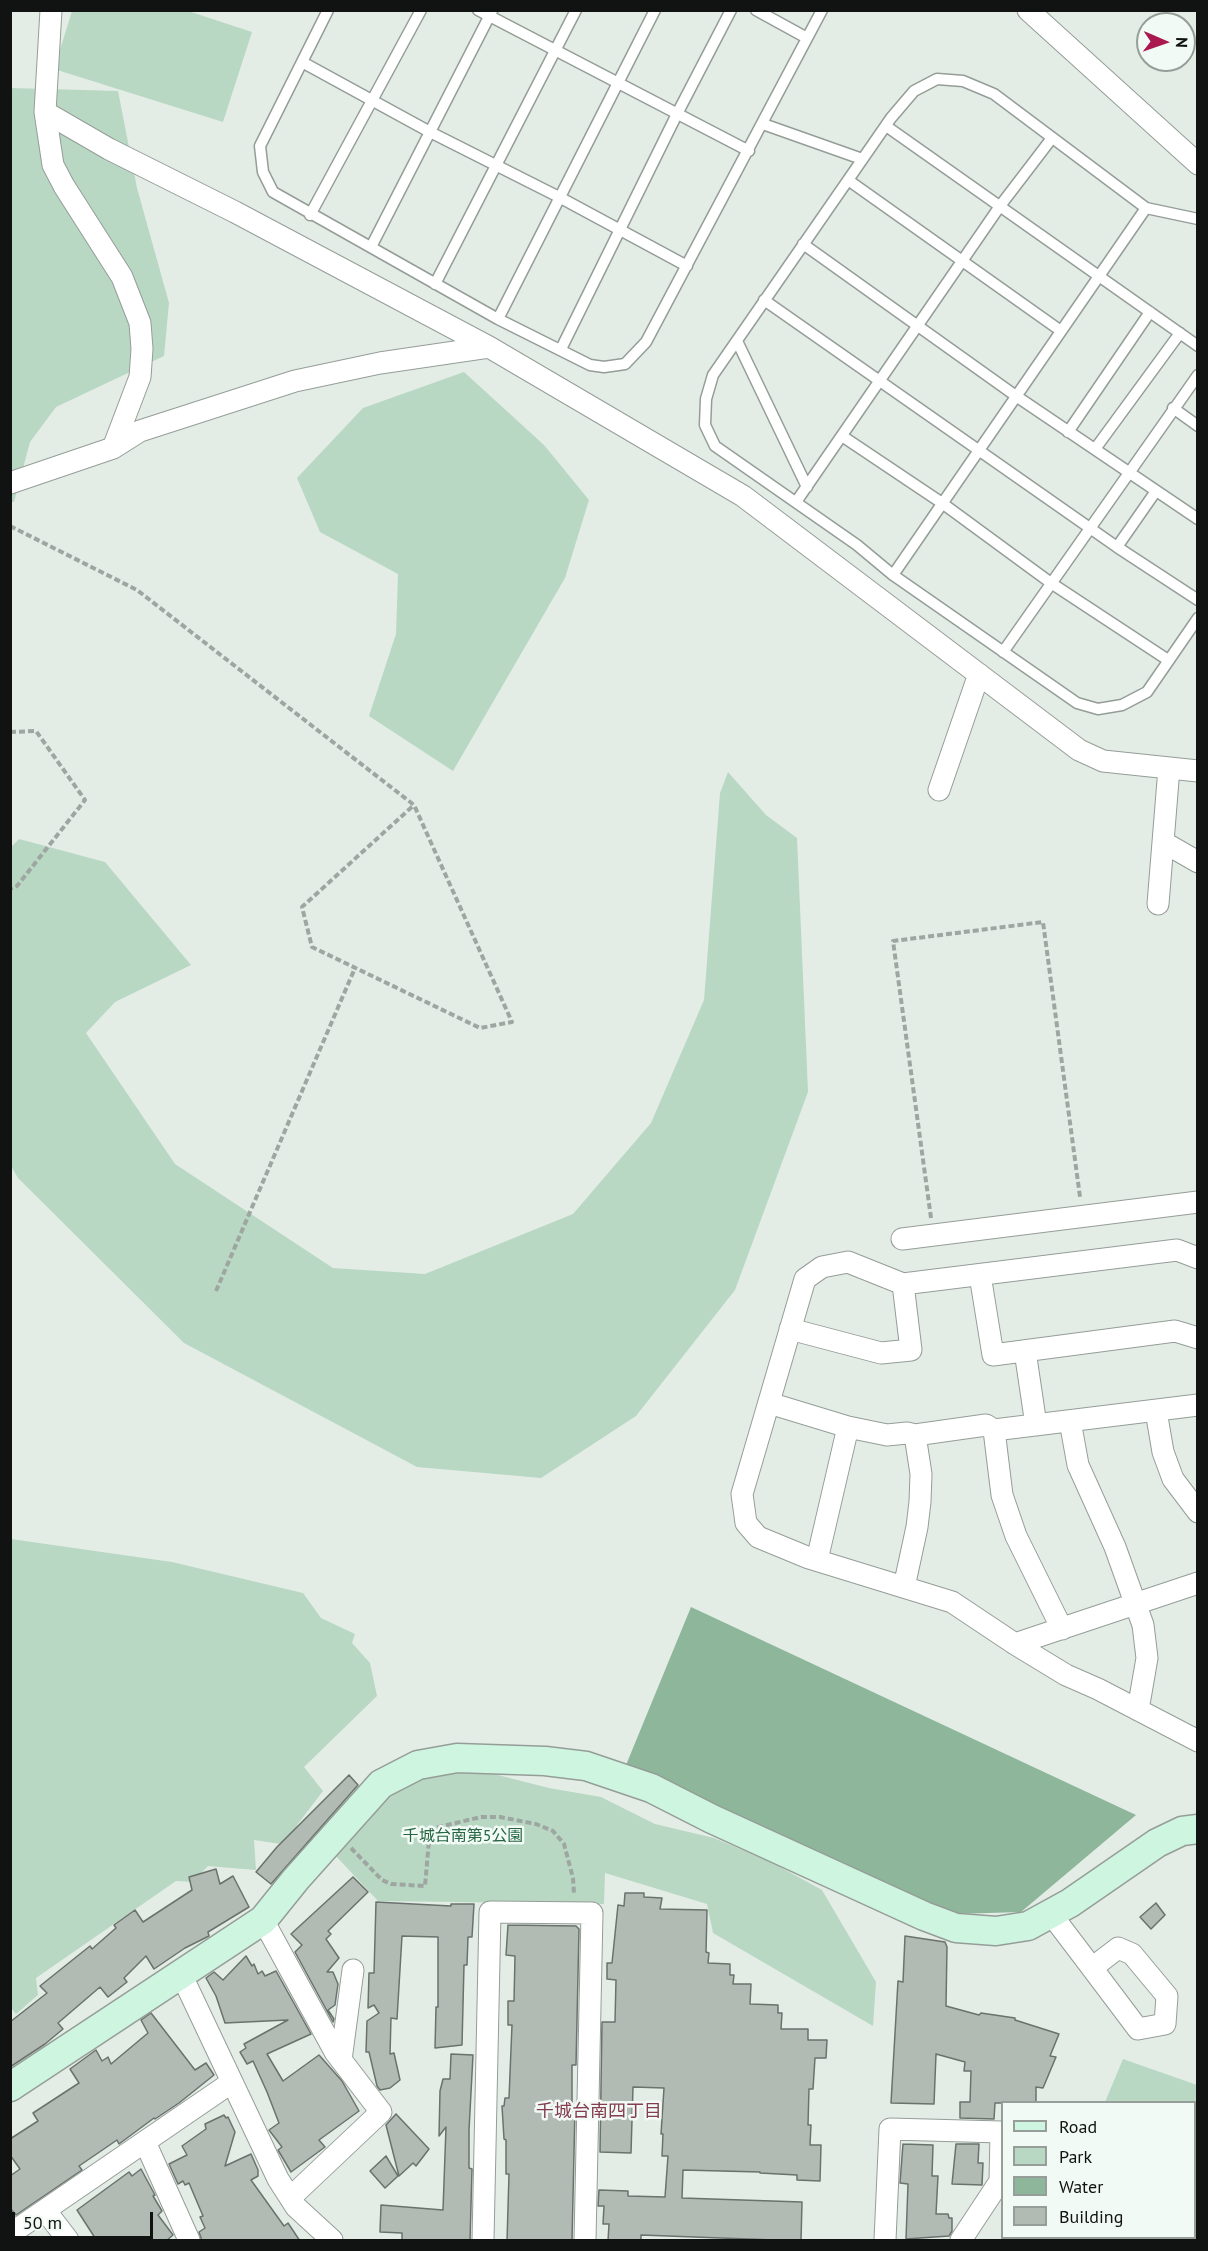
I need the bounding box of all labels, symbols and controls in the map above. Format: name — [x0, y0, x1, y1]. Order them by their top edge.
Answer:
north arrow — [1136, 12, 1196, 72]
text: N — [1172, 37, 1192, 48]
park label: 千城台南第5公園 — [403, 1826, 523, 1846]
district label: 千城台南四丁目 — [536, 2101, 662, 2123]
legend — [1001, 2101, 1196, 2239]
text: Road — [1059, 2115, 1097, 2138]
text: Park — [1059, 2145, 1092, 2168]
text: Water — [1059, 2175, 1103, 2198]
scale bar — [15, 2200, 156, 2238]
text: Building — [1059, 2205, 1123, 2228]
text: 50 m — [23, 2211, 62, 2234]

